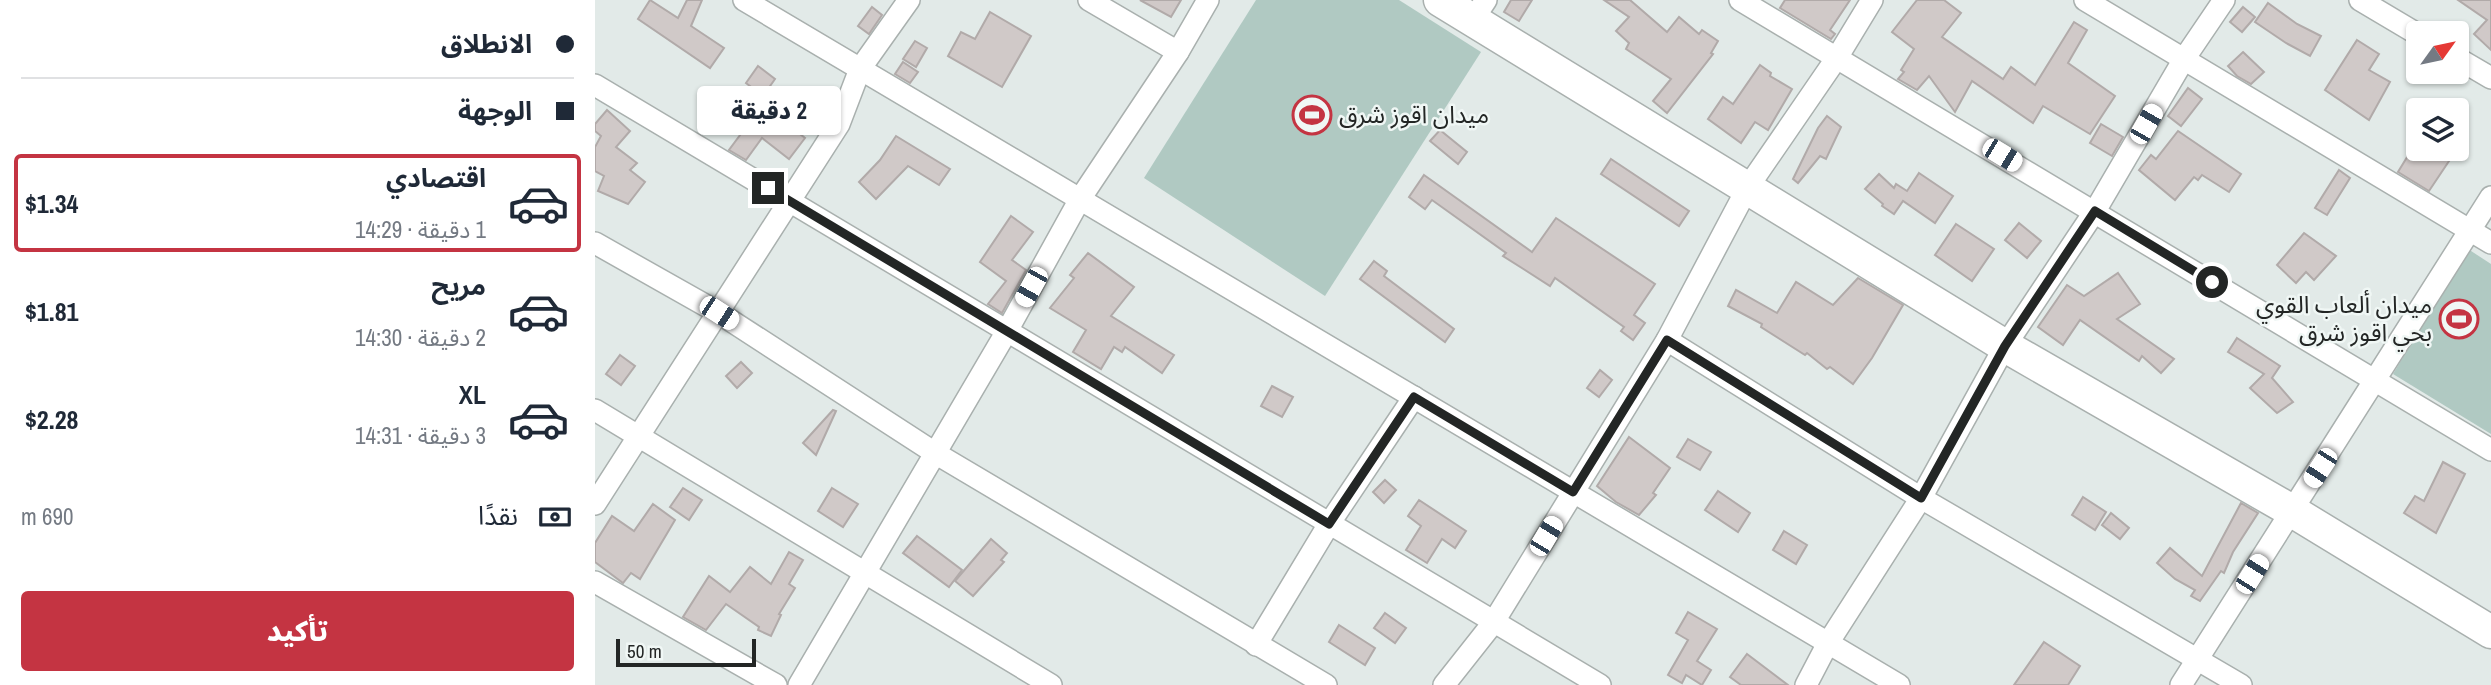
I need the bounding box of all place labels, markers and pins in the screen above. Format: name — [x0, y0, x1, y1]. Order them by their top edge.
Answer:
sports icon: ميدان اقوز شرق — [1291, 94, 1333, 136]
place label: ميدان اقوز شرق — [1339, 98, 1489, 130]
place label: ميدان ألعاب القوي بحي اقوز شرق — [2256, 288, 2432, 352]
sports icon: ميدان ألعاب القوي بحي اقوز شرق — [2438, 298, 2480, 340]

